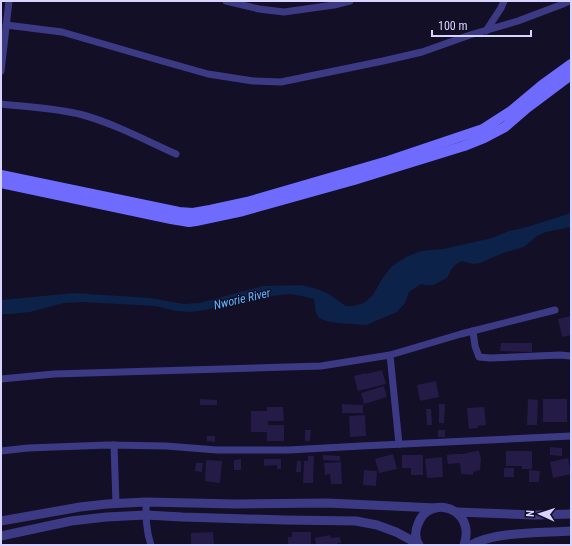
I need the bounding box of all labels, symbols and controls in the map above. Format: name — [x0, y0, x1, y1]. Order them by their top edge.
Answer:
scale bar — [432, 12, 531, 38]
text: 100 m — [438, 19, 468, 33]
water label: Nworie River — [212, 286, 272, 312]
north arrow — [520, 494, 560, 534]
text: N — [524, 510, 537, 517]

